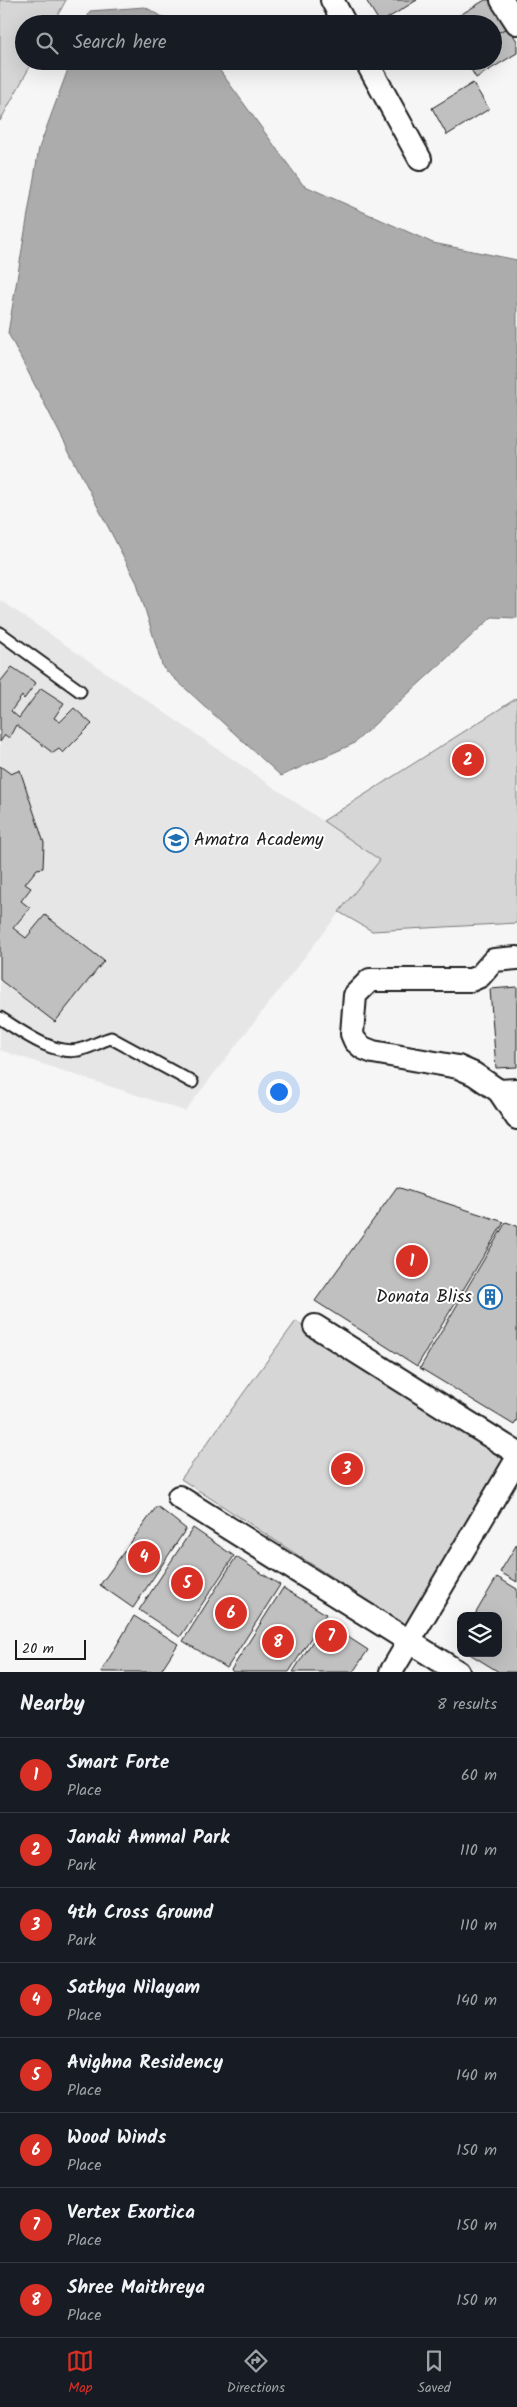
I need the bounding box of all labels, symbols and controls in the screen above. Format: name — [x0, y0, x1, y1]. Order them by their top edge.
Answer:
search box — [15, 15, 502, 70]
text: Search here — [73, 28, 167, 58]
icon: search — [33, 29, 61, 57]
pin: 2 — [452, 741, 484, 779]
place label: Amatra Academy — [194, 826, 324, 855]
school or university icon: Amatra Academy — [163, 827, 189, 853]
your location — [266, 1079, 292, 1105]
pin: 1 — [396, 1242, 428, 1280]
place label: Donata Bliss — [376, 1283, 472, 1312]
building icon: Donata Bliss — [477, 1284, 503, 1310]
pin: 3 — [331, 1450, 363, 1488]
pin: 4 — [128, 1538, 160, 1576]
pin: 5 — [171, 1564, 203, 1602]
pin: 6 — [215, 1594, 247, 1632]
map controls — [457, 1612, 502, 1657]
button: layers — [457, 1612, 502, 1657]
pin: 7 — [315, 1617, 347, 1655]
pin: 8 — [262, 1623, 294, 1661]
scale bar — [15, 1637, 86, 1660]
text: 20 m — [22, 1638, 54, 1660]
text: Nearby — [20, 1688, 85, 1721]
text: 8 results — [437, 1692, 497, 1717]
text: Smart Forte — [67, 1748, 169, 1778]
text: 1 — [34, 1763, 38, 1788]
text: 60 m — [461, 1763, 497, 1788]
text: Place — [67, 1778, 101, 1803]
text: Janaki Ammal Park — [67, 1823, 229, 1853]
text: 2 — [31, 1838, 41, 1863]
text: 110 m — [460, 1838, 497, 1863]
text: Park — [67, 1853, 96, 1878]
text: 4th Cross Ground — [67, 1898, 213, 1928]
text: 3 — [32, 1913, 40, 1938]
text: 110 m — [460, 1913, 497, 1938]
text: Park — [67, 1928, 96, 1953]
text: Sathya Nilayam — [67, 1973, 200, 2003]
text: 4 — [32, 1988, 40, 2013]
text: 140 m — [456, 1988, 497, 2013]
text: Place — [67, 2003, 101, 2028]
text: Avighna Residency — [67, 2048, 223, 2078]
text: 5 — [32, 2063, 40, 2088]
text: 140 m — [456, 2063, 497, 2088]
text: Place — [67, 2078, 101, 2103]
text: Wood Winds — [67, 2123, 166, 2153]
text: 6 — [32, 2138, 40, 2163]
text: 150 m — [456, 2138, 497, 2163]
text: Place — [67, 2153, 101, 2178]
text: Vertex Exortica — [67, 2198, 195, 2228]
text: 7 — [32, 2213, 40, 2238]
text: 150 m — [456, 2213, 497, 2238]
text: Place — [67, 2228, 101, 2253]
text: Shree Maithreya — [67, 2273, 205, 2303]
text: 8 — [31, 2288, 41, 2313]
text: 150 m — [456, 2288, 497, 2313]
text: Place — [67, 2303, 101, 2328]
tab: Map — [66, 2347, 94, 2399]
tab: Directions — [227, 2347, 285, 2399]
tab: Saved — [417, 2347, 451, 2399]

